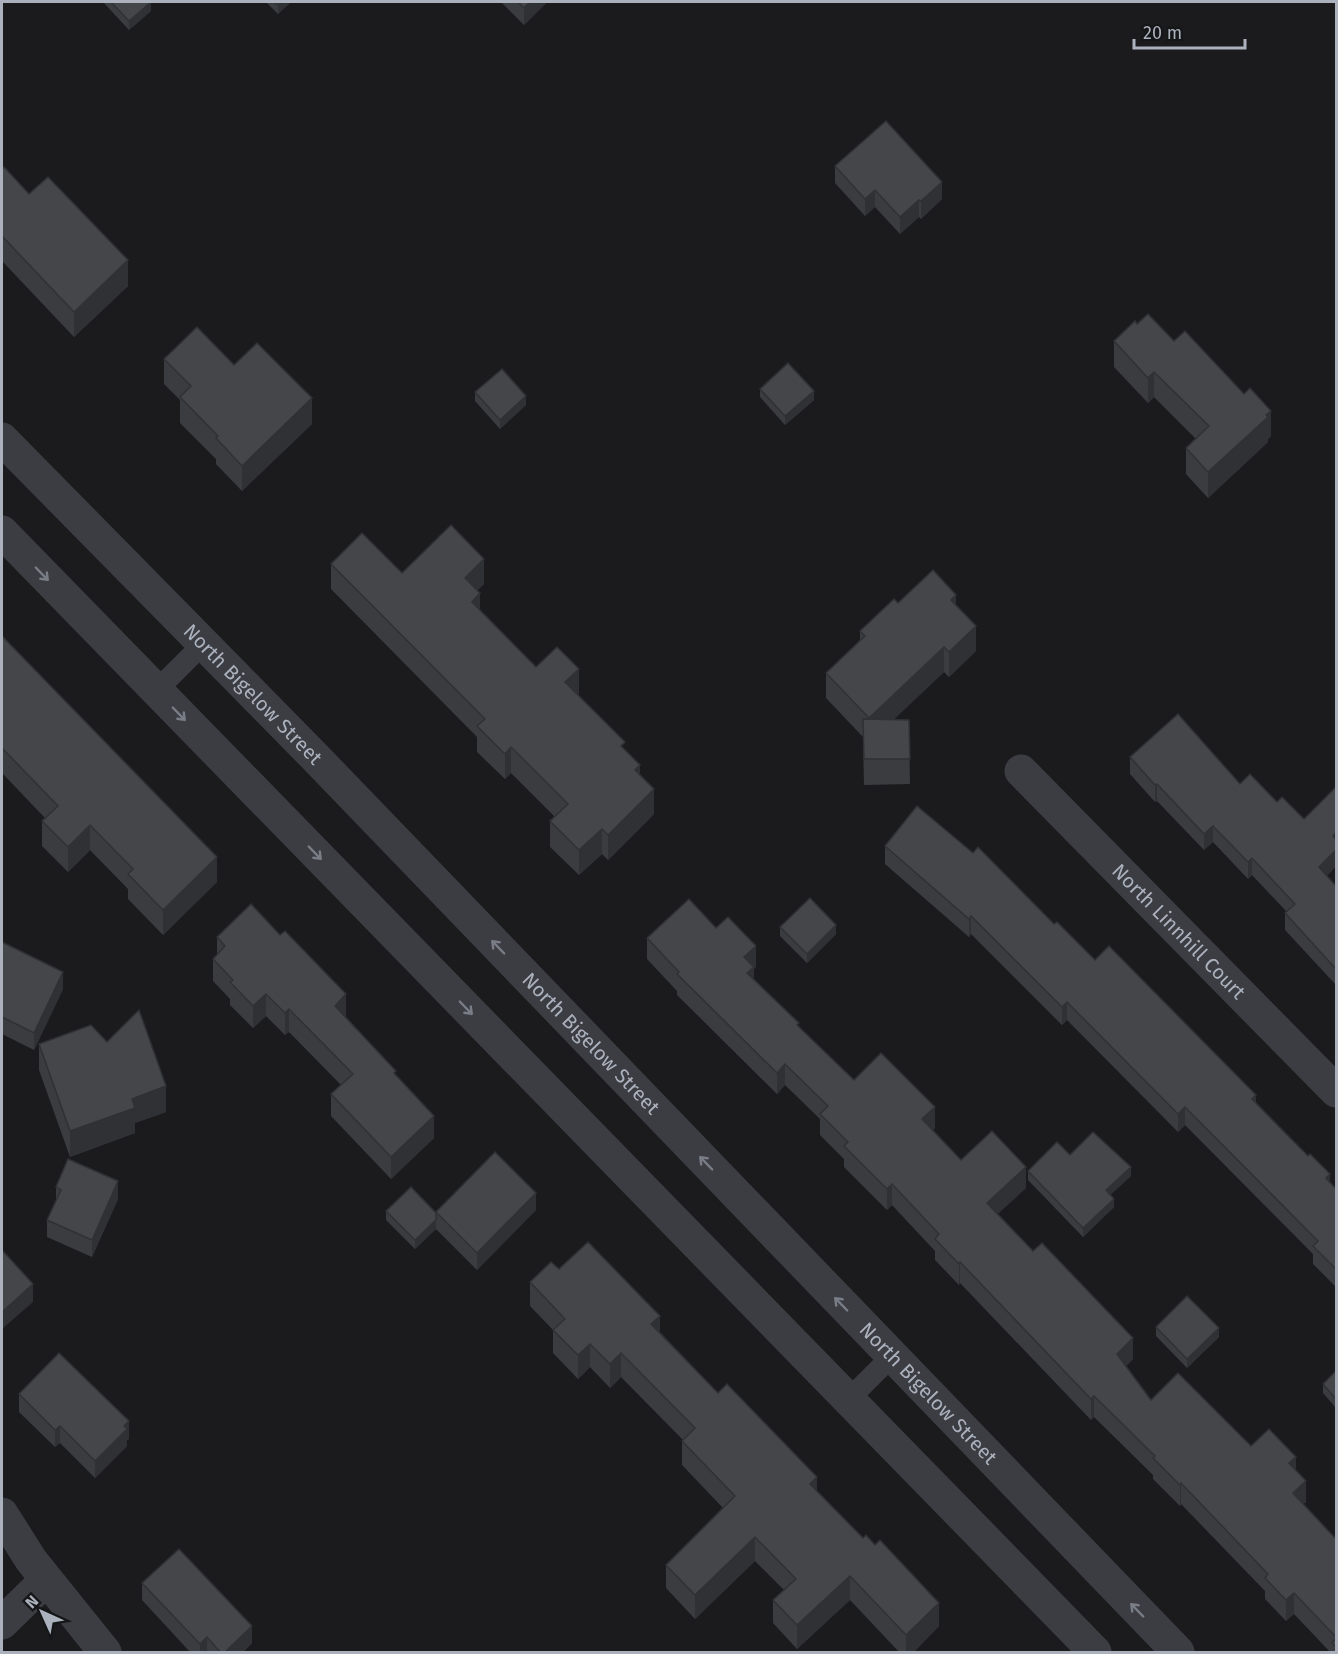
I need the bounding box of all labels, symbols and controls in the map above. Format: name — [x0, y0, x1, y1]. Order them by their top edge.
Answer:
scale bar — [1134, 12, 1245, 50]
text: 20 m — [1143, 22, 1182, 44]
one-way arrow — [35, 567, 50, 582]
street label: North Bigelow Street — [179, 619, 328, 770]
one-way arrow — [171, 706, 186, 721]
one-way arrow — [308, 846, 322, 861]
street label: North Linnhill Court — [1107, 859, 1251, 1004]
one-way arrow — [491, 940, 505, 955]
street label: North Bigelow Street — [517, 968, 665, 1120]
one-way arrow — [458, 1000, 473, 1015]
one-way arrow — [699, 1156, 713, 1171]
one-way arrow — [834, 1296, 849, 1311]
street label: North Bigelow Street — [855, 1317, 1003, 1470]
north arrow — [12, 1582, 72, 1642]
text: N — [21, 1591, 42, 1612]
one-way arrow — [1130, 1603, 1144, 1618]

